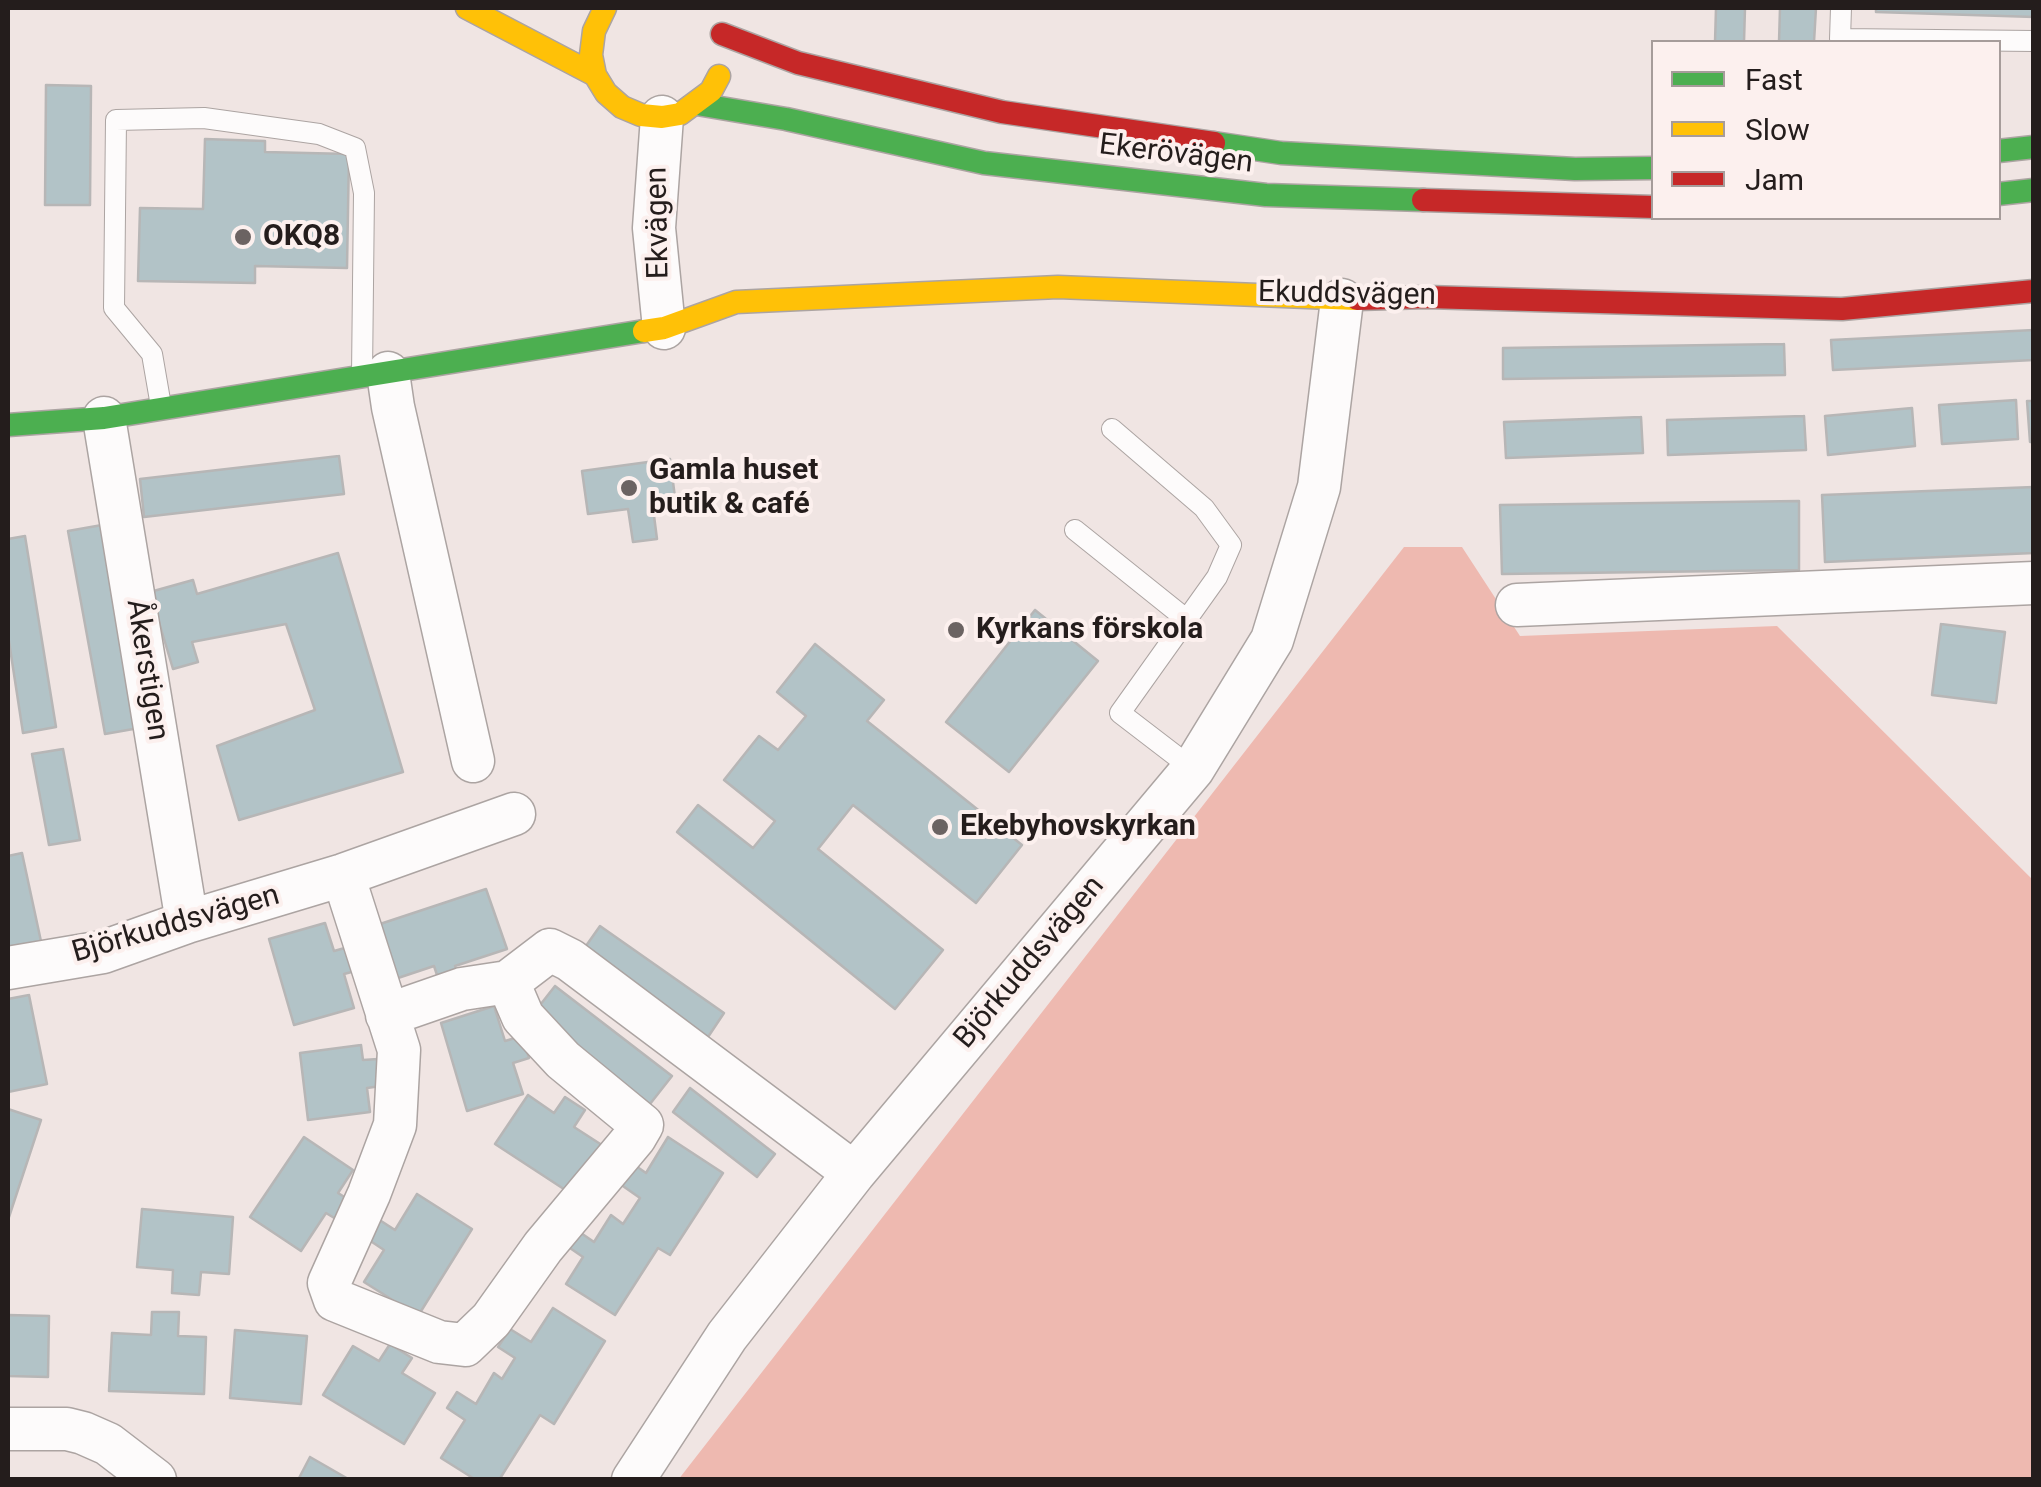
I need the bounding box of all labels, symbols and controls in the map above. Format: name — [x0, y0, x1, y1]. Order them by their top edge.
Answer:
legend — [1651, 40, 2001, 220]
text: Fast — [1745, 62, 1803, 97]
text: Slow — [1745, 112, 1810, 147]
street label: Ekerövägen — [1097, 128, 1255, 182]
text: Jam — [1745, 162, 1804, 197]
street label: Ekvägen — [640, 167, 678, 279]
place label: OKQ8 — [263, 219, 340, 255]
marker: OKQ8 — [232, 226, 254, 248]
street label: Ekuddsvägen — [1258, 275, 1436, 315]
place label: Gamla huset butik & café — [649, 453, 818, 524]
marker: Gamla huset butik & café — [618, 477, 640, 499]
street label: Åkerstigen — [117, 597, 175, 743]
place label: Kyrkans förskola — [976, 612, 1203, 648]
marker: Kyrkans förskola — [945, 619, 967, 641]
place label: Ekebyhovskyrkan — [960, 809, 1196, 845]
marker: Ekebyhovskyrkan — [929, 816, 951, 838]
street label: Björkuddsvägen — [947, 869, 1113, 1057]
street label: Björkuddsvägen — [68, 878, 284, 972]

